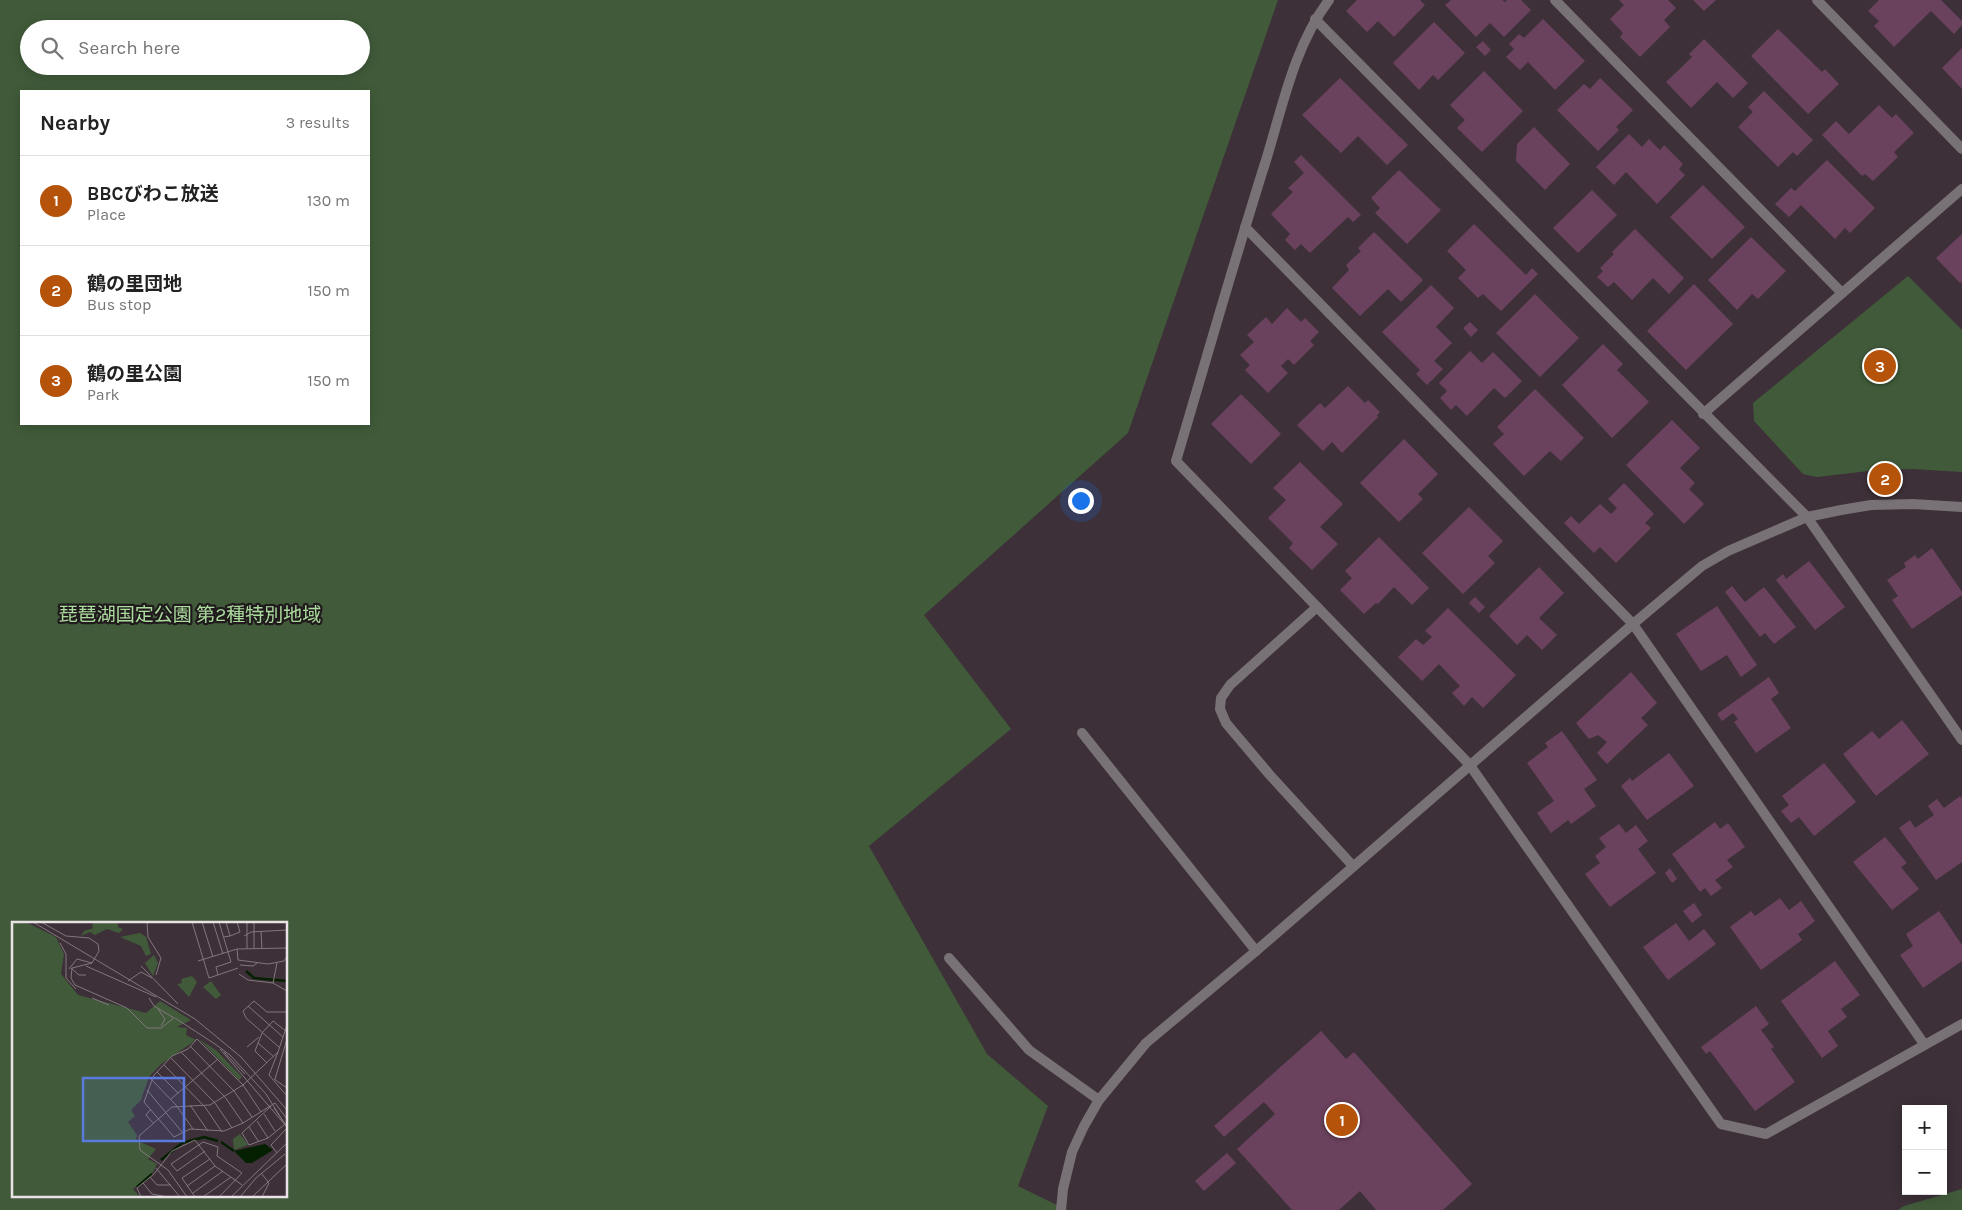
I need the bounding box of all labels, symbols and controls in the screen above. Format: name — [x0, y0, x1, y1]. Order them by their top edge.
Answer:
search box — [20, 20, 370, 75]
icon: search — [38, 34, 66, 62]
text: Search here — [78, 37, 180, 59]
text: Nearby — [40, 111, 110, 135]
text: 3 results — [286, 113, 350, 132]
text: BBCびわこ放送 — [87, 183, 219, 205]
text: 1 — [53, 191, 59, 210]
text: 130 m — [307, 191, 350, 210]
text: Place — [87, 205, 126, 224]
text: 鶴の里団地 — [87, 273, 182, 295]
text: 2 — [51, 281, 61, 300]
text: 150 m — [307, 281, 350, 300]
text: Bus stop — [87, 295, 151, 314]
pin: 3 — [1864, 347, 1896, 385]
text: 鶴の里公園 — [87, 363, 182, 385]
text: 3 — [51, 371, 61, 390]
text: 150 m — [307, 371, 350, 390]
text: Park — [87, 385, 119, 404]
pin: 2 — [1869, 460, 1901, 498]
your location — [1068, 488, 1094, 514]
park label: 琵琶湖国定公園 第2種特別地域 — [59, 604, 321, 626]
inset map — [12, 922, 288, 1198]
pin: 1 — [1326, 1101, 1358, 1139]
map controls — [1902, 1105, 1947, 1195]
button: + — [1902, 1105, 1947, 1150]
button: − — [1902, 1150, 1947, 1195]

